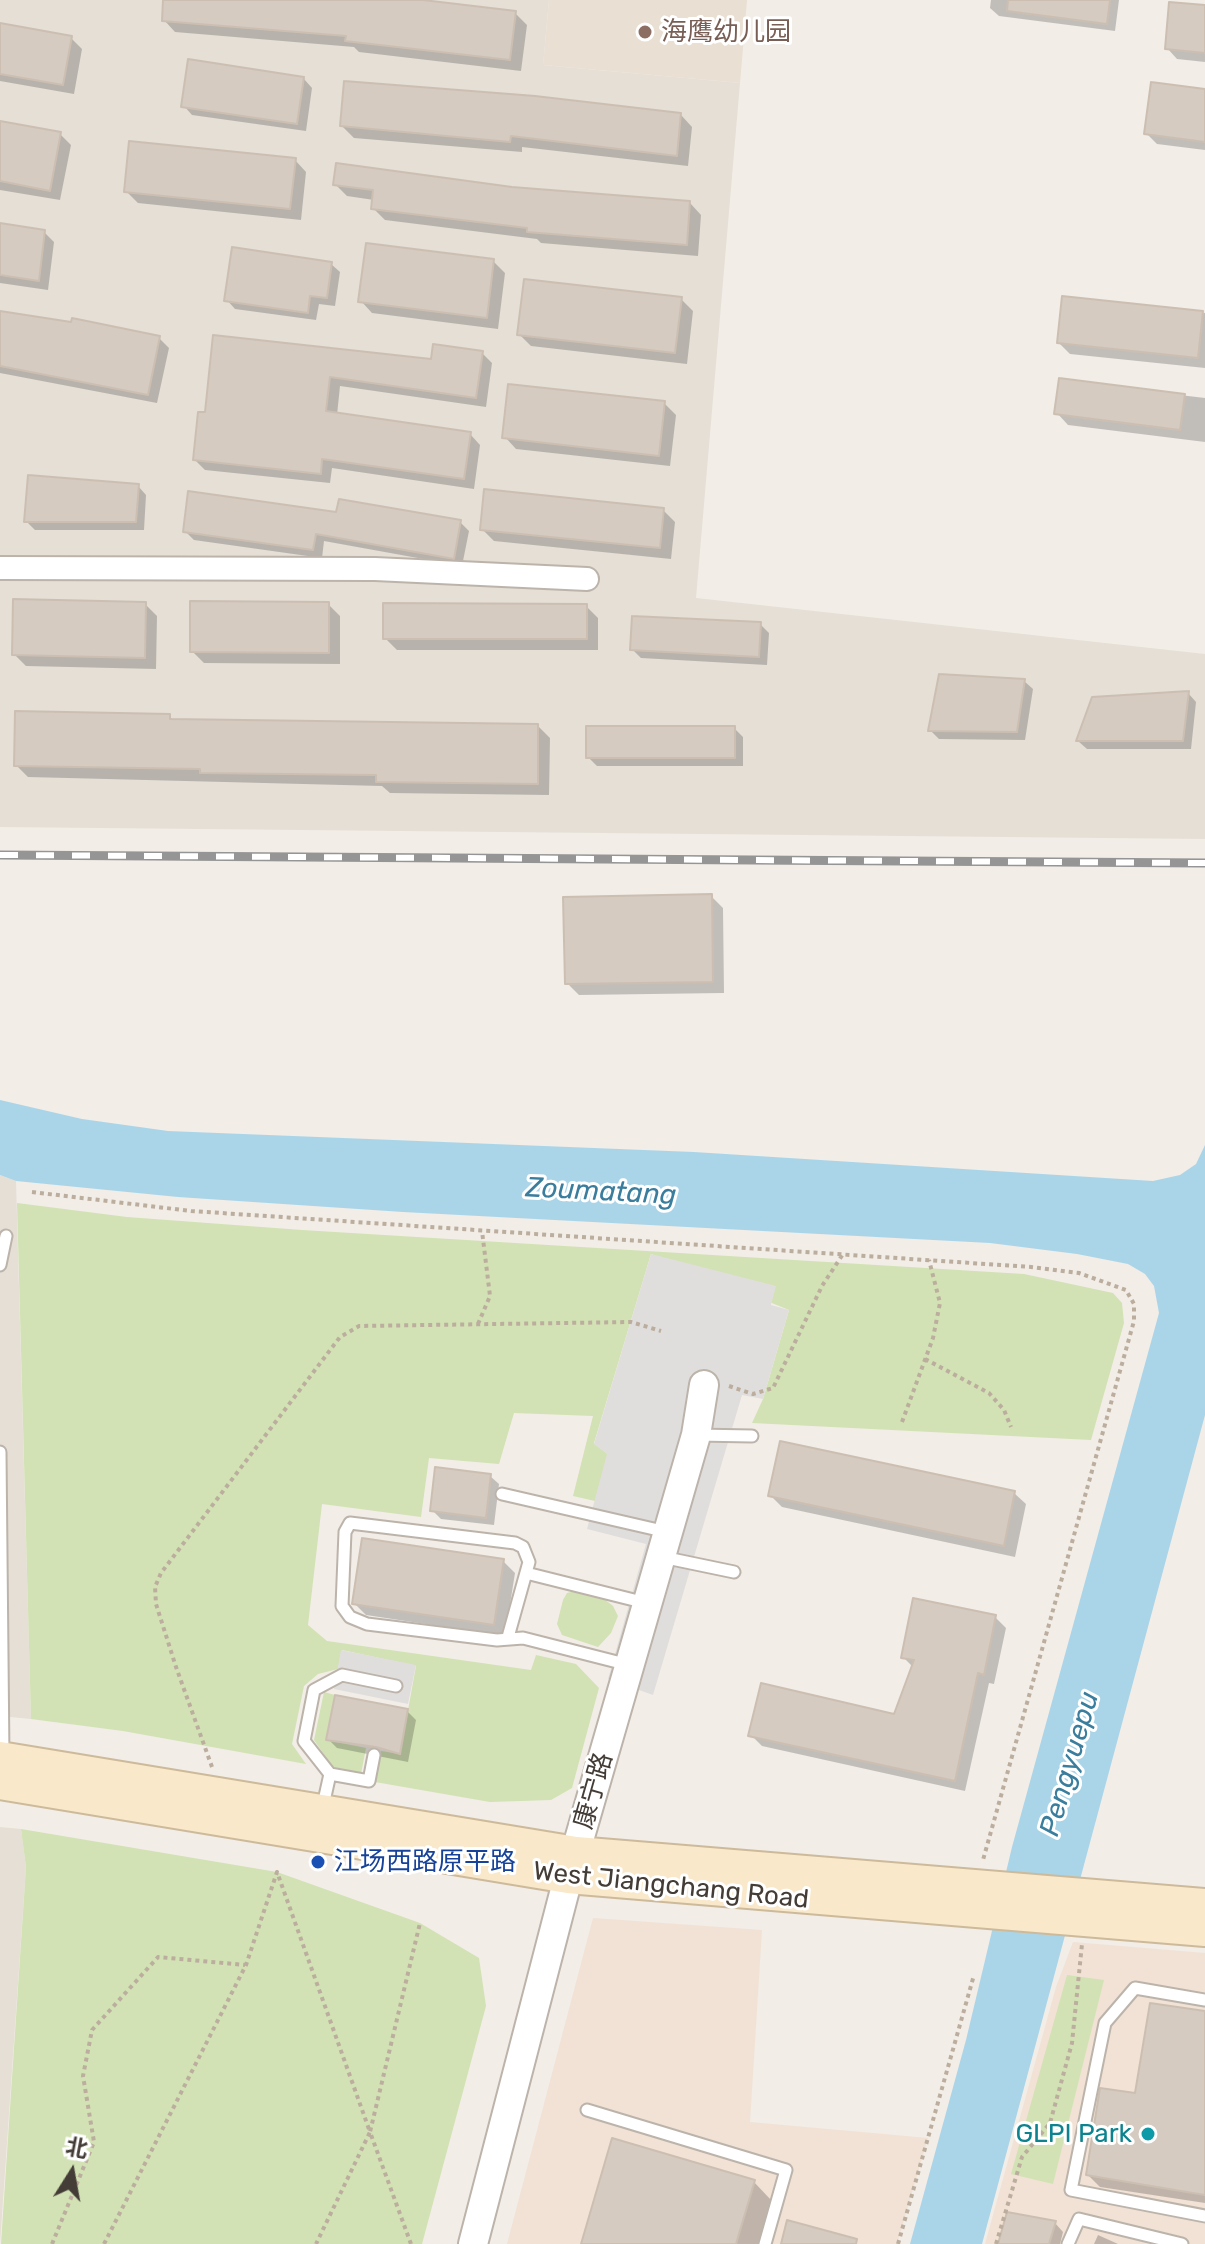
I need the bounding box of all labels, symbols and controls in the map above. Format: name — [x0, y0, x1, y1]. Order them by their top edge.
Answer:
place label: 海鹰幼儿园 — [661, 16, 791, 48]
marker: 海鹰幼儿园 — [636, 23, 654, 41]
water label: Zoumatang — [525, 1171, 677, 1213]
water label: Pengyuepu — [1033, 1688, 1107, 1840]
street label: 康宁路 — [568, 1749, 620, 1833]
place label: 江场西路原平路 — [334, 1846, 516, 1878]
marker: 江场西路原平路 — [309, 1853, 327, 1871]
street label: West Jiangchang Road — [532, 1856, 810, 1916]
place label: GLPI Park — [1015, 2118, 1132, 2150]
marker: GLPI Park — [1139, 2125, 1157, 2143]
north arrow — [32, 2132, 112, 2212]
text: 北 — [63, 2133, 90, 2163]

